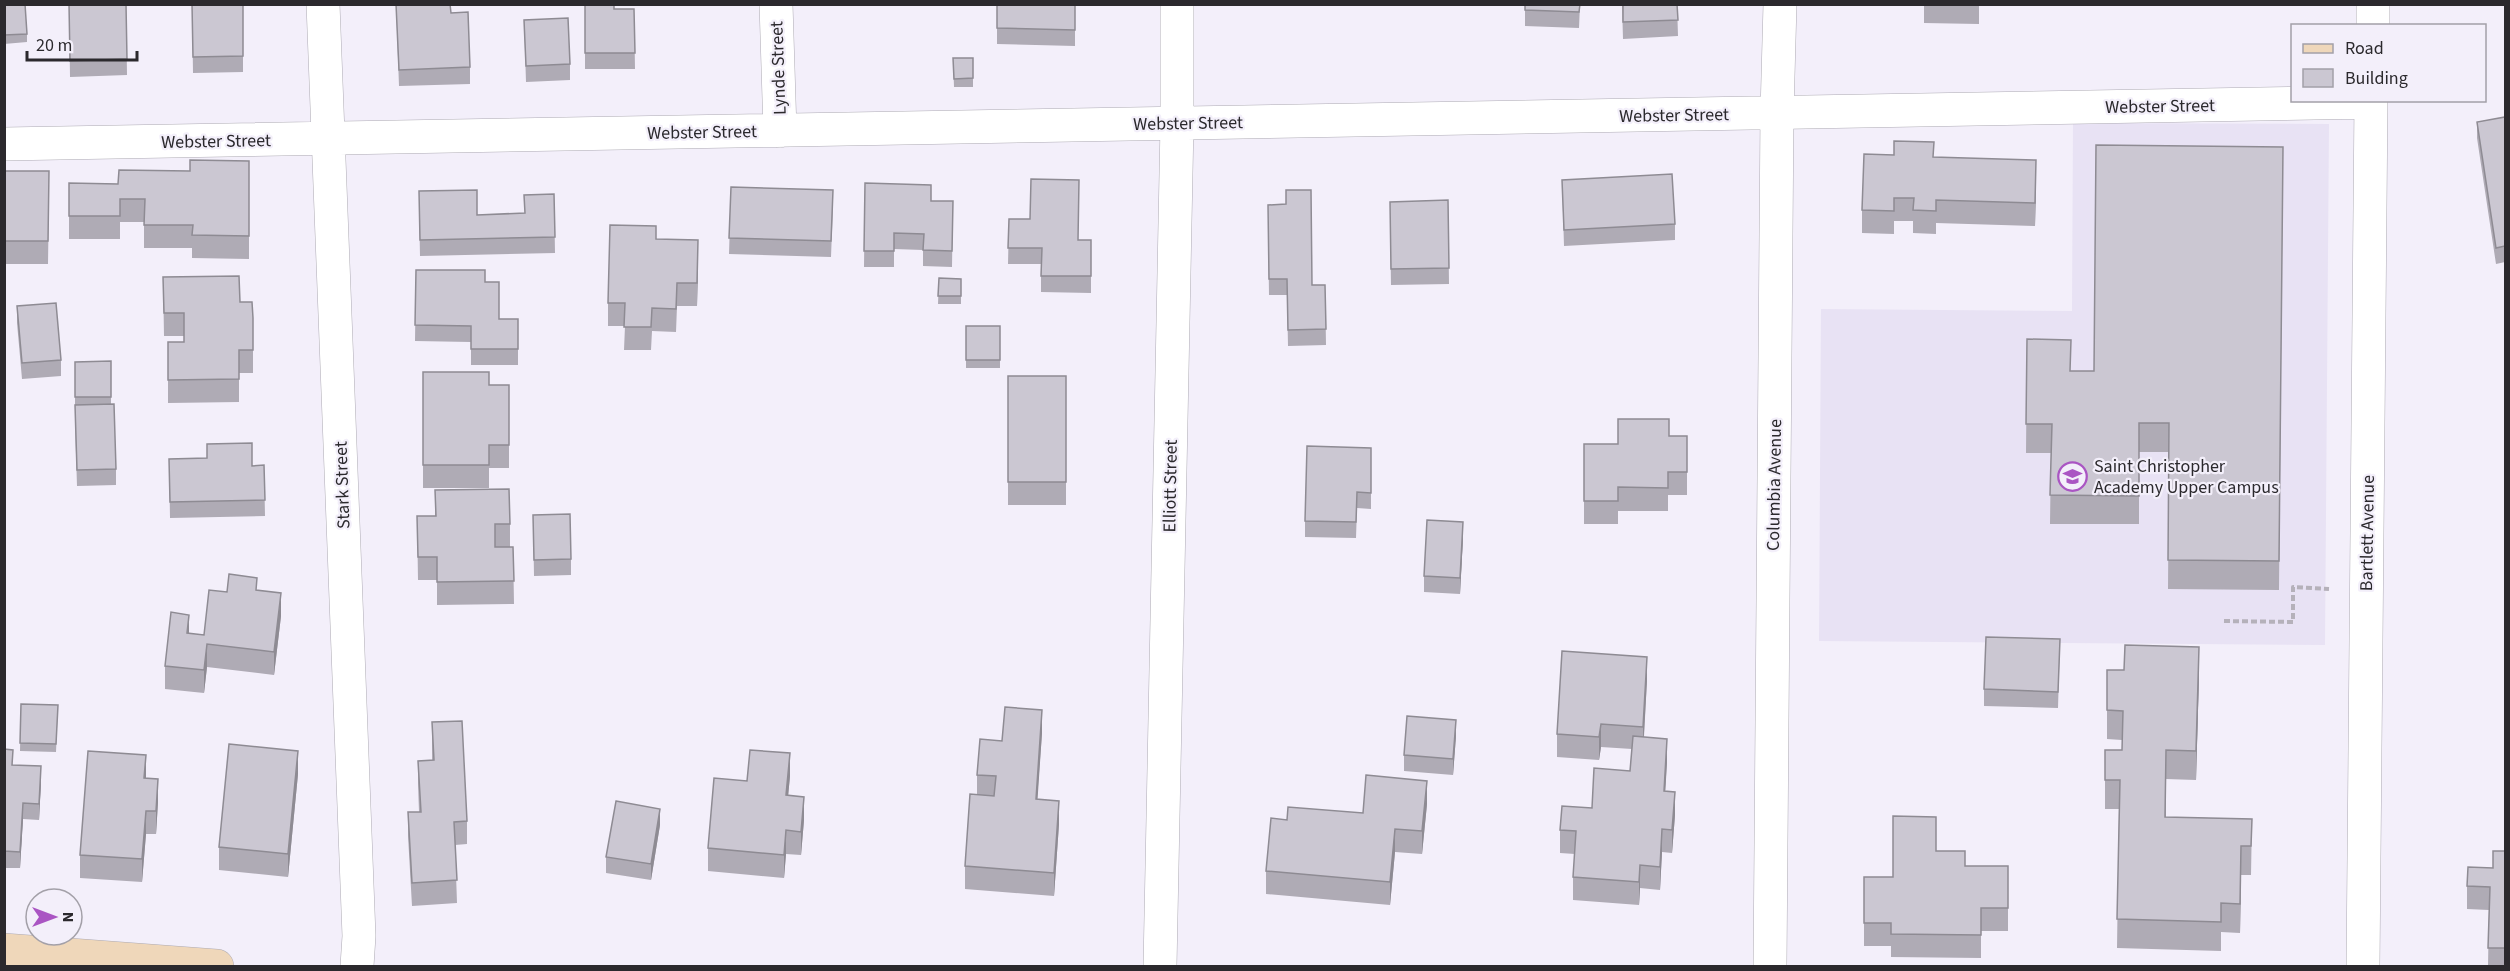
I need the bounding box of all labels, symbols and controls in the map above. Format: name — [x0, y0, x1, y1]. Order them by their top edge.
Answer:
street label: Lynde Street — [764, 21, 793, 115]
scale bar — [27, 24, 136, 62]
legend — [2291, 24, 2486, 102]
text: 20 m — [36, 33, 72, 58]
text: Road — [2345, 36, 2384, 61]
text: Building — [2345, 66, 2408, 91]
street label: Webster Street — [2105, 93, 2215, 120]
street label: Webster Street — [1619, 102, 1729, 129]
street label: Webster Street — [1133, 110, 1243, 137]
street label: Webster Street — [647, 119, 757, 146]
street label: Webster Street — [161, 128, 271, 155]
street label: Columbia Avenue — [1761, 419, 1788, 551]
street label: Elliott Street — [1157, 439, 1184, 533]
street label: Stark Street — [328, 441, 357, 529]
place label: Saint Christopher Academy Upper Campus — [2094, 454, 2279, 500]
school or university icon: Saint Christopher Academy Upper Campus — [2057, 460, 2089, 492]
street label: Bartlett Avenue — [2354, 475, 2381, 591]
north arrow — [24, 887, 84, 947]
text: N — [57, 912, 79, 922]

